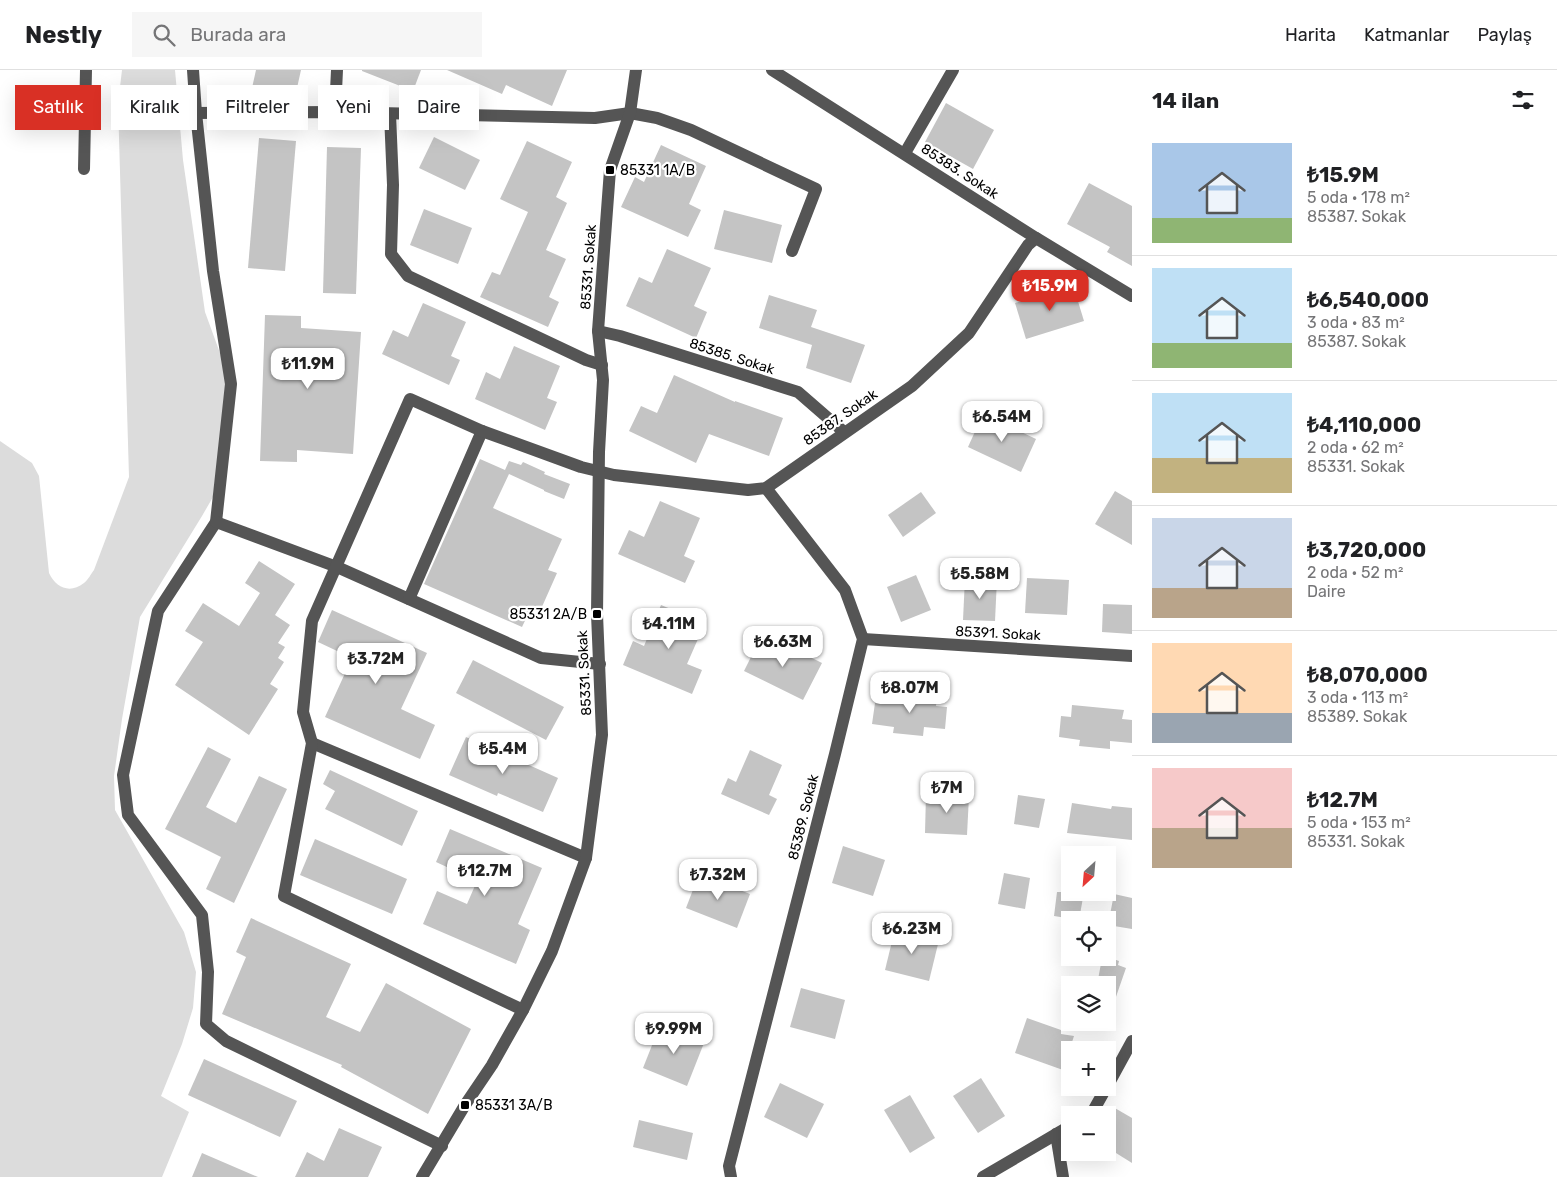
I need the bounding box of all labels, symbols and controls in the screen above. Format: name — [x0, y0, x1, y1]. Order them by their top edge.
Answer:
search box — [132, 12, 482, 57]
text: Nestly — [25, 21, 102, 49]
icon: search — [150, 21, 178, 49]
text: Burada ara — [190, 23, 286, 46]
text: Harita — [1285, 24, 1336, 46]
text: Katmanlar — [1364, 24, 1449, 46]
text: Paylaş — [1477, 24, 1532, 46]
chip: Satılık — [15, 85, 101, 130]
chip: Kiralık — [111, 85, 197, 130]
chip: Filtreler — [207, 85, 308, 130]
chip: Yeni — [318, 85, 389, 130]
chip: Daire — [399, 85, 479, 130]
icon: filters — [1509, 86, 1537, 114]
text: 14 ilan — [1152, 88, 1219, 113]
street label: 85383. Sokak — [918, 140, 1002, 203]
place label: 85331 1A/B — [620, 162, 695, 179]
text: ₺15.9M — [1307, 162, 1379, 187]
icon: home — [1192, 163, 1252, 223]
marker: 85331 1A/B — [604, 164, 616, 176]
text: 5 oda · 178 m² — [1307, 188, 1410, 207]
text: 85387. Sokak — [1307, 207, 1406, 226]
street label: 85331. Sokak — [577, 223, 600, 310]
pin: ₺15.9M — [1009, 270, 1091, 312]
text: ₺15.9M — [1023, 276, 1077, 295]
text: ₺6,540,000 — [1307, 287, 1429, 312]
icon: home — [1192, 288, 1252, 348]
text: 3 oda · 83 m² — [1307, 313, 1405, 332]
text: 85387. Sokak — [1307, 332, 1406, 351]
street label: 85385. Sokak — [687, 335, 777, 378]
pin: ₺11.9M — [267, 348, 349, 390]
text: ₺11.9M — [282, 354, 334, 373]
street label: 85387. Sokak — [800, 385, 881, 449]
pin: ₺6.54M — [961, 400, 1043, 443]
text: ₺6.54M — [973, 407, 1031, 426]
text: ₺4,110,000 — [1307, 412, 1421, 437]
icon: home — [1192, 413, 1252, 473]
text: 2 oda · 62 m² — [1307, 438, 1404, 457]
text: 85331. Sokak — [1307, 457, 1405, 476]
text: ₺3,720,000 — [1307, 537, 1426, 562]
icon: home — [1192, 538, 1252, 598]
pin: ₺5.58M — [939, 558, 1021, 600]
text: 2 oda · 52 m² — [1307, 563, 1403, 582]
text: ₺5.58M — [951, 564, 1009, 583]
text: Daire — [1307, 582, 1346, 601]
place label: 85331 2A/B — [510, 606, 587, 623]
marker: 85331 2A/B — [591, 608, 603, 620]
pin: ₺4.11M — [628, 608, 710, 650]
text: ₺4.11M — [643, 614, 695, 633]
street label: 85391. Sokak — [955, 623, 1042, 644]
pin: ₺6.63M — [742, 626, 824, 668]
street label: 85331. Sokak — [574, 629, 595, 716]
text: ₺6.63M — [754, 632, 812, 651]
pin: ₺3.72M — [335, 642, 417, 685]
text: ₺3.72M — [348, 649, 404, 668]
text: ₺8,070,000 — [1307, 662, 1428, 687]
icon: home — [1192, 663, 1252, 723]
pin: ₺8.07M — [869, 672, 951, 714]
text: ₺8.07M — [881, 678, 939, 697]
text: 3 oda · 113 m² — [1307, 688, 1408, 707]
text: 85389. Sokak — [1307, 707, 1407, 726]
pin: ₺5.4M — [468, 732, 538, 775]
text: ₺5.4M — [479, 739, 527, 758]
street label: 85389. Sokak — [785, 772, 823, 862]
pin: ₺7M — [923, 772, 971, 814]
text: ₺7M — [931, 778, 963, 797]
text: ₺12.7M — [1307, 787, 1378, 812]
icon: home — [1192, 788, 1252, 848]
text: 5 oda · 153 m² — [1307, 813, 1411, 832]
text: 85331. Sokak — [1307, 832, 1405, 851]
north arrow — [1061, 846, 1116, 901]
map controls — [1061, 846, 1116, 1161]
pin: ₺12.7M — [444, 854, 526, 897]
pin: ₺7.32M — [677, 858, 759, 901]
text: ₺12.7M — [458, 861, 512, 880]
text: ₺7.32M — [690, 865, 746, 884]
button: locate — [1061, 911, 1116, 966]
pin: ₺6.23M — [871, 912, 953, 955]
text: ₺6.23M — [883, 919, 941, 938]
button: layers — [1061, 976, 1116, 1031]
pin: ₺9.99M — [633, 1012, 715, 1055]
text: ₺9.99M — [646, 1019, 702, 1038]
button: + — [1061, 1041, 1116, 1096]
place label: 85331 3A/B — [475, 1097, 553, 1114]
marker: 85331 3A/B — [459, 1099, 471, 1111]
button: − — [1061, 1106, 1116, 1161]

